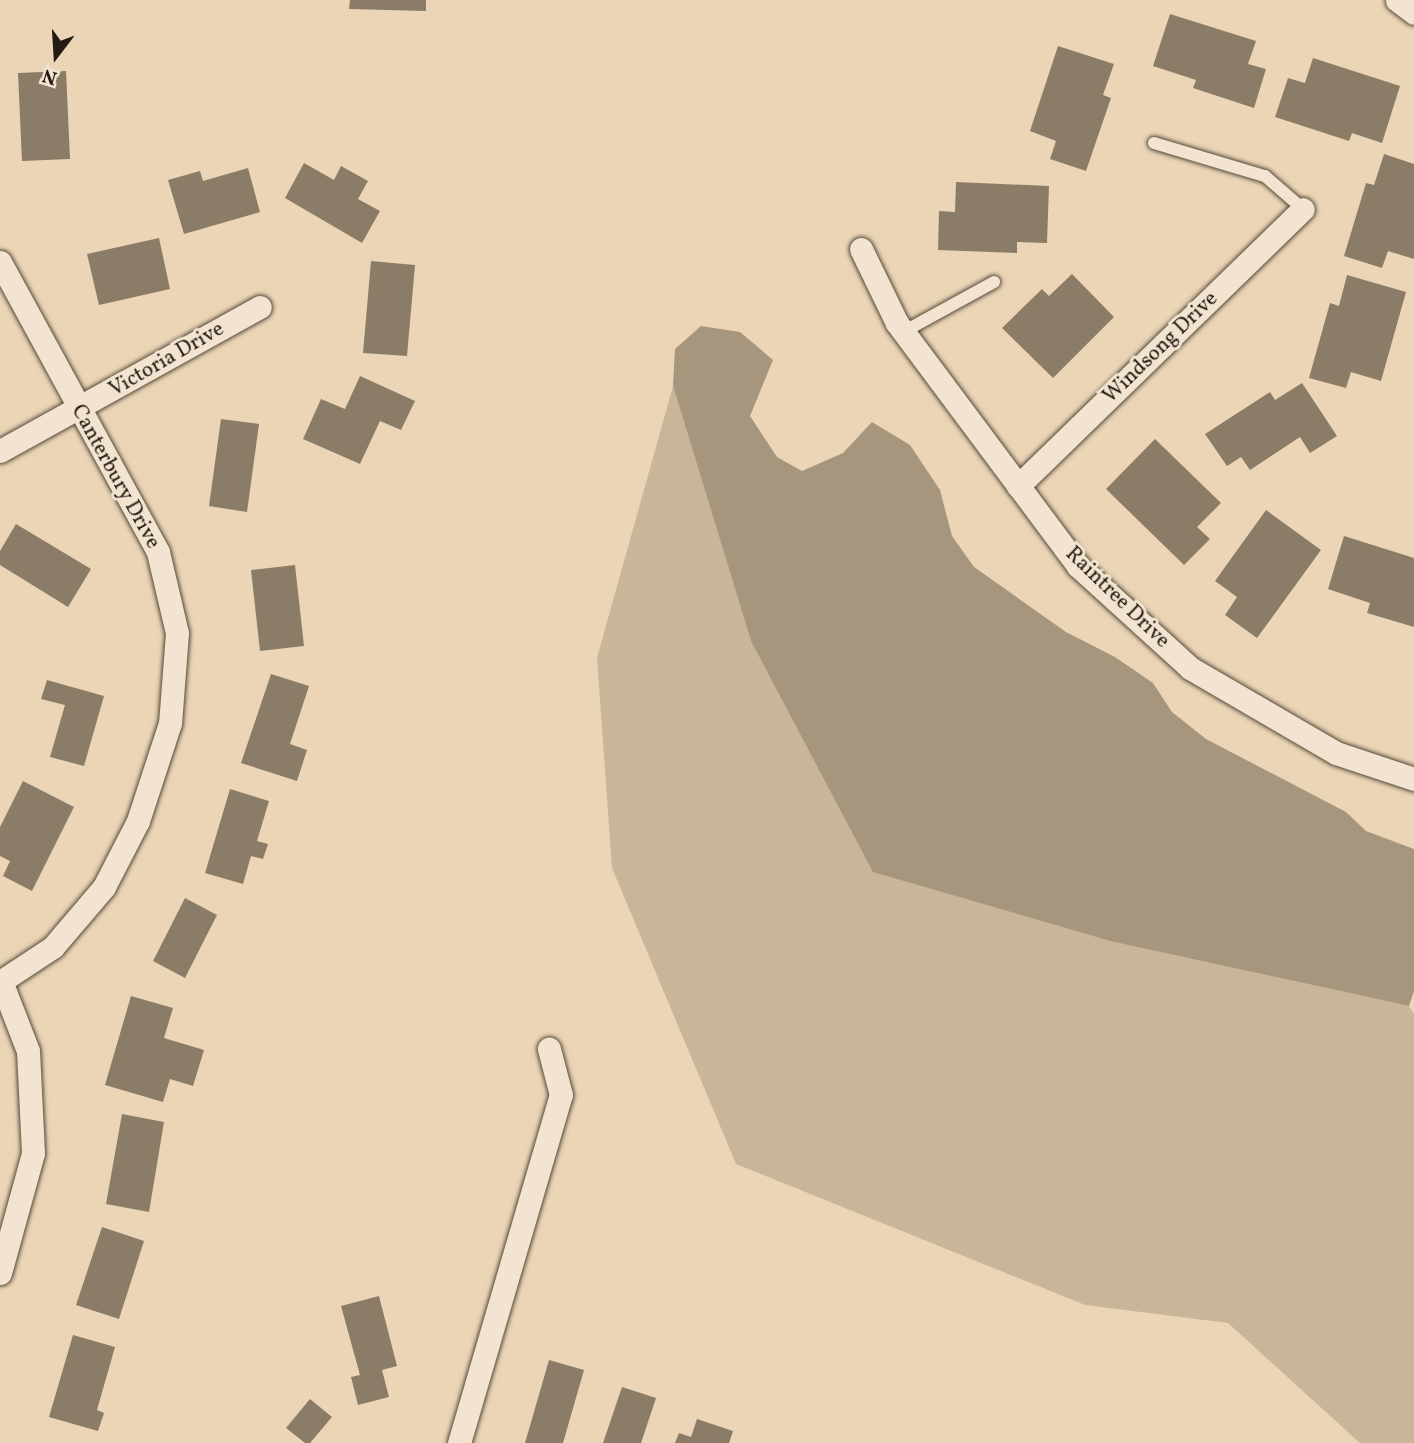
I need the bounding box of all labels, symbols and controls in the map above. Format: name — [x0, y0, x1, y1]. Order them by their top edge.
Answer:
north arrow — [21, 21, 91, 91]
text: N — [39, 62, 60, 91]
street label: Windsong Drive — [1098, 287, 1224, 409]
street label: Victoria Drive — [105, 317, 229, 403]
street label: Canterbury Drive — [65, 400, 165, 554]
street label: Raintree Drive — [1060, 542, 1174, 654]

